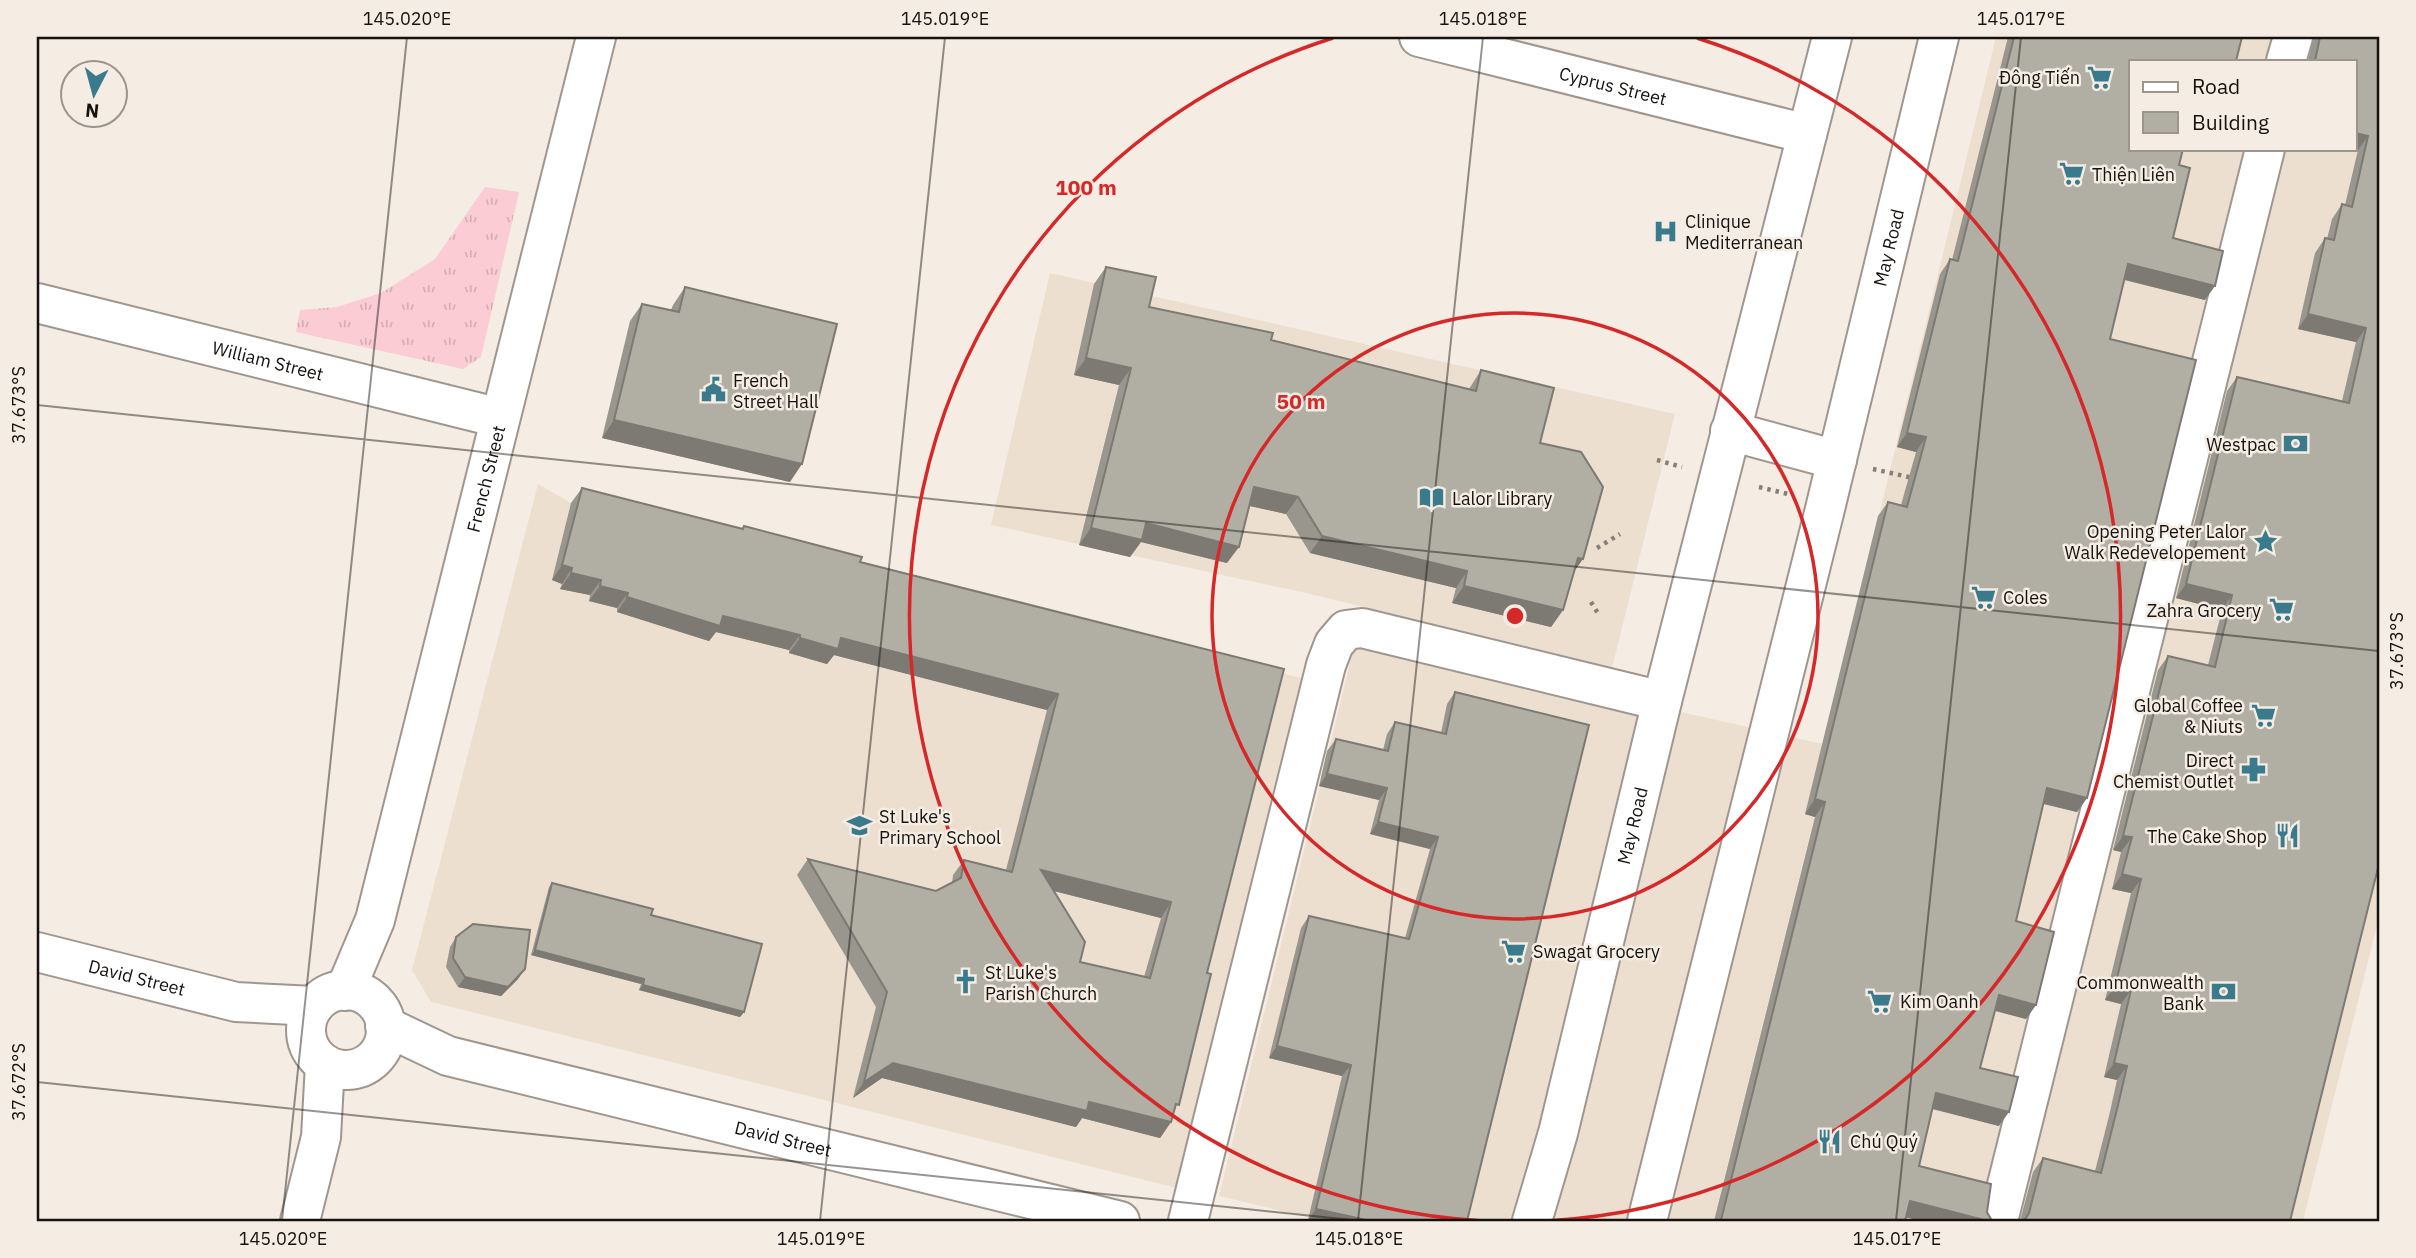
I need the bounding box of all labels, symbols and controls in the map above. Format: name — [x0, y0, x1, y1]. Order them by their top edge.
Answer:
text: 145.020°E — [363, 7, 451, 30]
text: 145.019°E — [901, 7, 989, 30]
text: 145.018°E — [1439, 7, 1527, 30]
text: 145.017°E — [1977, 7, 2065, 30]
north arrow — [60, 60, 130, 130]
legend — [2129, 60, 2356, 150]
street label: Cyprus Street — [1557, 61, 1669, 110]
supermarket icon: Đông Tiến — [2086, 63, 2114, 91]
place label: Đông Tiến — [1999, 66, 2080, 89]
text: Road — [2192, 72, 2240, 100]
text: N — [84, 98, 100, 124]
text: Building — [2192, 108, 2269, 136]
supermarket icon: Thiện Liên — [2058, 160, 2086, 188]
place label: Thiện Liên — [2092, 163, 2175, 186]
text: 100 m — [1055, 173, 1117, 201]
street label: May Road — [1868, 206, 1909, 288]
place label: Clinique Mediterranean — [1685, 210, 1803, 254]
hospital icon: Clinique Mediterranean — [1651, 217, 1679, 245]
street label: William Street — [210, 335, 326, 385]
text: 37.673°S — [7, 366, 30, 444]
place label: French Street Hall — [733, 369, 819, 413]
public building icon: French Street Hall — [699, 376, 727, 404]
text: 50 m — [1277, 387, 1325, 415]
street label: French Street — [461, 423, 510, 535]
bank icon: Westpac — [2282, 430, 2310, 458]
place label: Westpac — [2206, 433, 2276, 456]
library icon: Lalor Library — [1418, 484, 1446, 512]
place label: Lalor Library — [1452, 487, 1552, 510]
place label: Opening Peter Lalor Walk Redevelopement — [2065, 520, 2246, 564]
place icon: Opening Peter Lalor Walk Redevelopement — [2252, 527, 2280, 555]
supermarket icon: Coles — [1969, 583, 1997, 611]
place label: Coles — [2003, 586, 2048, 609]
supermarket icon: Zahra Grocery — [2267, 596, 2295, 624]
place label: Zahra Grocery — [2147, 599, 2261, 622]
centre of rings — [1503, 604, 1527, 628]
text: 37.673°S — [2385, 612, 2408, 690]
place label: Global Coffee & Niuts — [2134, 694, 2243, 738]
supermarket icon: Global Coffee & Niuts — [2249, 701, 2277, 729]
place label: Direct Chemist Outlet — [2113, 749, 2234, 793]
pharmacy icon: Direct Chemist Outlet — [2240, 756, 2268, 784]
street label: May Road — [1612, 785, 1652, 867]
place label: St Luke's Primary School — [879, 805, 1001, 849]
school or university icon: St Luke's Primary School — [845, 812, 873, 840]
restaurant icon: The Cake Shop — [2273, 822, 2301, 850]
place label: The Cake Shop — [2147, 825, 2267, 848]
supermarket icon: Swagat Grocery — [1499, 937, 1527, 965]
place label: Swagat Grocery — [1533, 940, 1660, 963]
street label: David Street — [86, 954, 188, 1000]
place label: St Luke's Parish Church — [985, 961, 1097, 1005]
church icon: St Luke's Parish Church — [951, 968, 979, 996]
place label: Commonwealth Bank — [2077, 971, 2205, 1015]
bank icon: Commonwealth Bank — [2210, 978, 2238, 1006]
supermarket icon: Kim Oanh — [1866, 987, 1894, 1015]
place label: Kim Oanh — [1900, 990, 1979, 1013]
text: 37.672°S — [7, 1043, 30, 1121]
street label: David Street — [732, 1115, 834, 1161]
restaurant icon: Chú Quý — [1816, 1127, 1844, 1155]
place label: Chú Quý — [1850, 1130, 1918, 1153]
text: 145.020°E — [239, 1227, 327, 1250]
text: 145.019°E — [777, 1227, 865, 1250]
text: 145.018°E — [1315, 1227, 1403, 1250]
text: 145.017°E — [1853, 1227, 1941, 1250]

